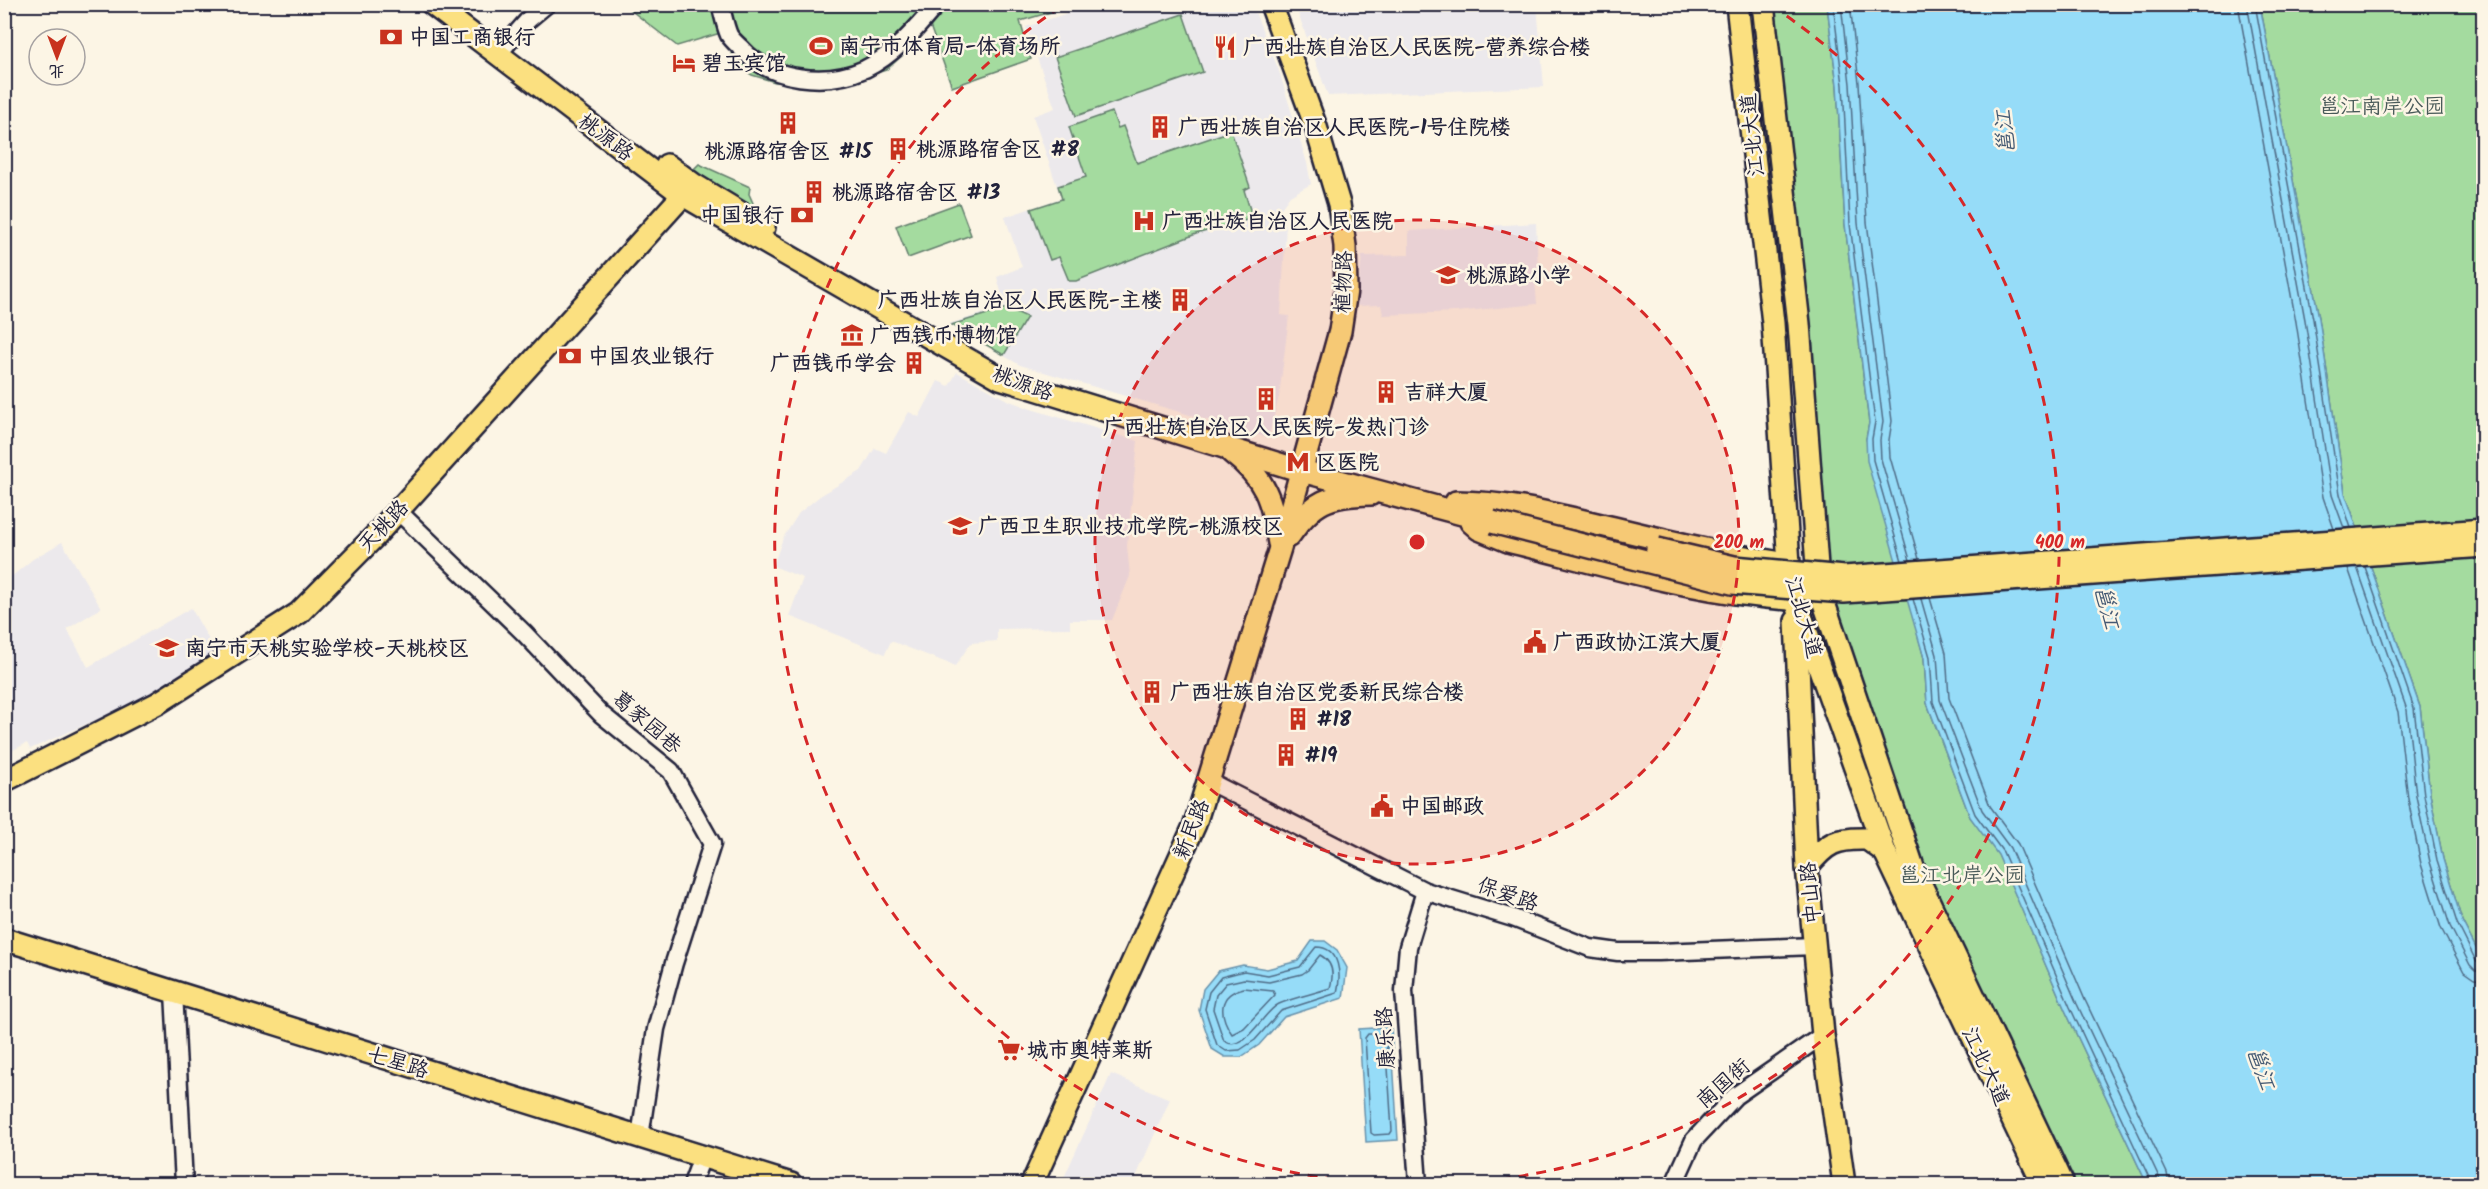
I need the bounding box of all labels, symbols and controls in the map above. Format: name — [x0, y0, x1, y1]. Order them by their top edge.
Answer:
place label: 中国工商银行 — [409, 22, 535, 55]
bank icon: 中国工商银行 — [378, 24, 404, 50]
north arrow — [27, 27, 87, 87]
place label: 南宁市体育局-体育场所 — [839, 31, 1060, 64]
place label: 广西壮族自治区人民医院-营养综合楼 — [1243, 32, 1590, 65]
sports icon: 南宁市体育局-体育场所 — [808, 33, 834, 59]
restaurant icon: 广西壮族自治区人民医院-营养综合楼 — [1212, 34, 1238, 60]
place label: 碧玉宾馆 — [702, 48, 786, 81]
hotel icon: 碧玉宾馆 — [671, 50, 697, 76]
text: 北 — [49, 58, 65, 83]
street label: 江北大道 — [1733, 91, 1774, 178]
park label: 邕江南岸公园 — [2319, 91, 2445, 124]
street label: 桃源路 — [570, 106, 640, 170]
water label: 邕江 — [1987, 107, 2026, 155]
building icon: 桃源路宿舍区 #15 — [775, 110, 801, 136]
place label: 广西壮族自治区人民医院-1号住院楼 — [1178, 112, 1511, 145]
building icon: 广西壮族自治区人民医院-1号住院楼 — [1147, 114, 1173, 140]
place label: 桃源路宿舍区 #8 — [916, 134, 1079, 167]
place label: 桃源路宿舍区 #15 — [704, 136, 874, 169]
building icon: 桃源路宿舍区 #8 — [885, 136, 911, 162]
place label: 桃源路宿舍区 #13 — [832, 177, 1001, 210]
building icon: 桃源路宿舍区 #13 — [801, 179, 827, 205]
place label: 中国银行 — [700, 200, 784, 233]
bank icon: 中国银行 — [789, 202, 815, 228]
place label: 广西壮族自治区人民医院 — [1162, 206, 1393, 239]
hospital icon: 广西壮族自治区人民医院 — [1131, 208, 1157, 234]
street label: 植物路 — [1327, 250, 1362, 314]
place label: 桃源路小学 — [1466, 260, 1571, 293]
school or university icon: 桃源路小学 — [1435, 262, 1461, 288]
place label: 广西壮族自治区人民医院-主楼 — [878, 285, 1162, 318]
building icon: 广西壮族自治区人民医院-主楼 — [1167, 287, 1193, 313]
place label: 广西钱币博物馆 — [870, 320, 1017, 353]
museum icon: 广西钱币博物馆 — [839, 322, 865, 348]
place label: 中国农业银行 — [588, 341, 714, 374]
bank icon: 中国农业银行 — [557, 343, 583, 369]
place label: 广西钱币学会 — [770, 348, 896, 381]
building icon: 广西钱币学会 — [901, 350, 927, 376]
street label: 桃源路 — [987, 358, 1058, 411]
place label: 吉祥大厦 — [1404, 377, 1488, 410]
building icon: 吉祥大厦 — [1373, 379, 1399, 405]
building icon: 广西壮族自治区人民医院-发热门诊 — [1253, 386, 1279, 412]
place label: 广西壮族自治区人民医院-发热门诊 — [1103, 412, 1429, 445]
place label: 区医院 — [1316, 447, 1379, 480]
metro station icon: 区医院 — [1285, 449, 1311, 475]
street label: 天桃路 — [351, 493, 418, 561]
place label: 广西卫生职业技术学院-桃源校区 — [978, 511, 1283, 544]
school or university icon: 广西卫生职业技术学院-桃源校区 — [947, 513, 973, 539]
text: 200 m — [1714, 529, 1765, 558]
text: 400 m — [2035, 529, 2085, 558]
centre of rings — [1407, 532, 1427, 552]
street label: 江北大道 — [1775, 572, 1830, 662]
water label: 邕江 — [2083, 582, 2128, 634]
place label: 广西政协江滨大厦 — [1553, 627, 1721, 660]
public building icon: 广西政协江滨大厦 — [1522, 629, 1548, 655]
place label: 南宁市天桃实验学校-天桃校区 — [185, 633, 469, 666]
school or university icon: 南宁市天桃实验学校-天桃校区 — [154, 635, 180, 661]
place label: 广西壮族自治区党委新民综合楼 — [1170, 677, 1464, 710]
building icon: 广西壮族自治区党委新民综合楼 — [1139, 679, 1165, 705]
street label: 葛家园巷 — [603, 683, 689, 763]
place label: #18 — [1316, 704, 1352, 737]
building icon: #18 — [1285, 706, 1311, 732]
place label: #19 — [1304, 740, 1338, 773]
building icon: #19 — [1273, 742, 1299, 768]
place label: 中国邮政 — [1400, 791, 1484, 824]
public building icon: 中国邮政 — [1369, 793, 1395, 819]
street label: 新民路 — [1165, 794, 1219, 865]
street label: 中山路 — [1792, 860, 1831, 926]
park label: 邕江北岸公园 — [1899, 860, 2025, 893]
street label: 保爱路 — [1472, 870, 1543, 921]
street label: 康乐路 — [1368, 1006, 1405, 1070]
street label: 江北大道 — [1952, 1022, 2017, 1112]
place label: 城市奥特莱斯 — [1027, 1035, 1153, 1068]
supermarket icon: 城市奥特莱斯 — [996, 1037, 1022, 1063]
street label: 七星路 — [363, 1038, 433, 1088]
water label: 邕江 — [2236, 1042, 2284, 1096]
street label: 南国街 — [1689, 1051, 1759, 1117]

